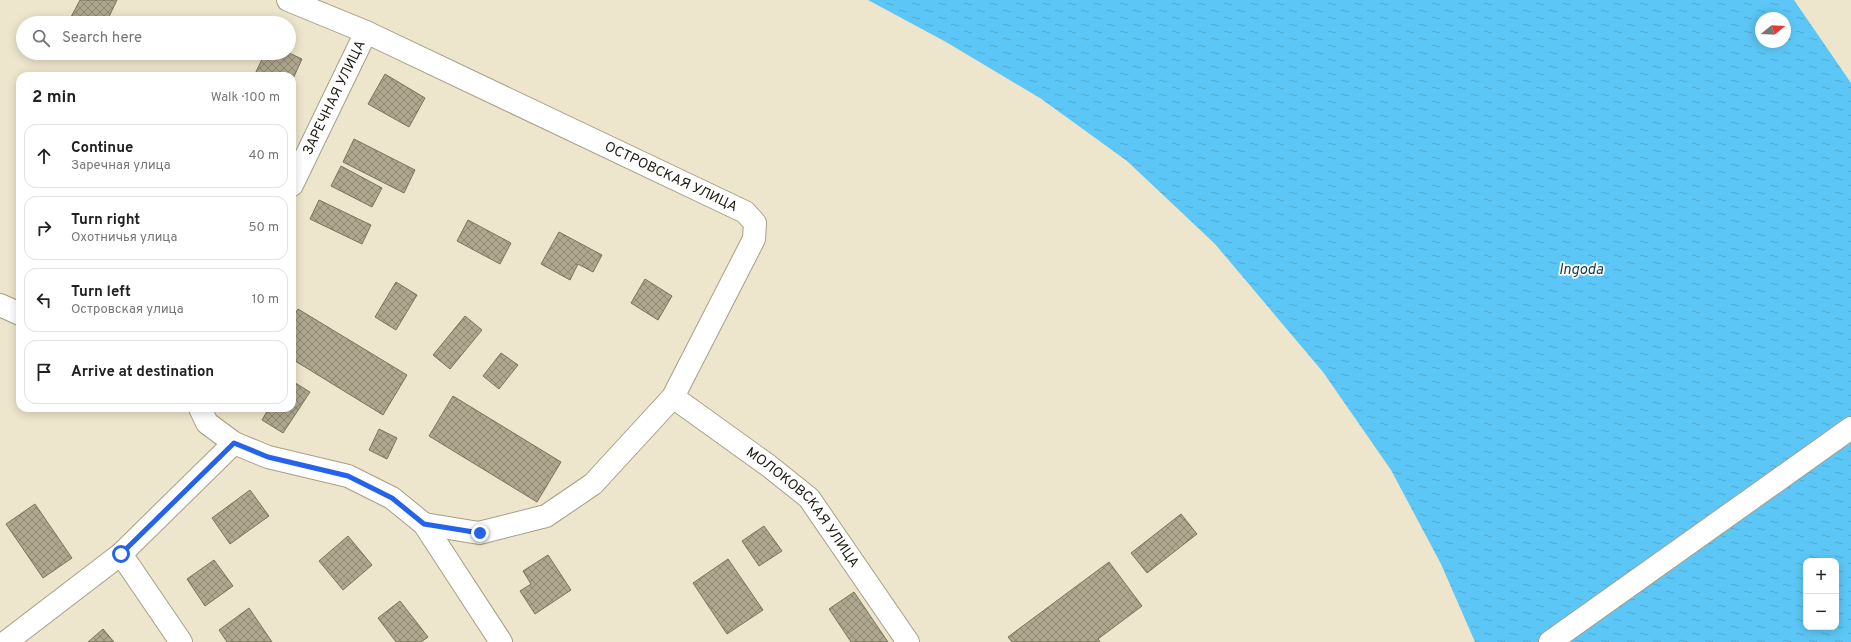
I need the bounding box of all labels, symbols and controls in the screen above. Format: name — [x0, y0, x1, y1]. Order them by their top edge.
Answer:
north arrow — [1755, 12, 1791, 48]
search box — [16, 16, 296, 60]
icon: search — [30, 27, 52, 49]
text: Search here — [62, 29, 142, 48]
street label: ЗАРЕЧНАЯ УЛИЦА — [299, 38, 369, 158]
text: 2 min — [32, 87, 76, 109]
text: Walk · 100 m — [211, 90, 280, 106]
street label: ОСТРОВСКАЯ УЛИЦА — [602, 138, 740, 216]
text: Continue — [71, 139, 133, 158]
icon: ahead — [33, 145, 55, 167]
text: 40 m — [249, 148, 279, 164]
text: Заречная улица — [71, 158, 171, 174]
text: Turn right — [71, 211, 140, 230]
icon: right — [33, 217, 55, 239]
text: 50 m — [249, 220, 279, 236]
text: Охотничья улица — [71, 230, 177, 246]
water label: Ingoda — [1559, 261, 1603, 280]
text: Turn left — [71, 283, 131, 302]
icon: left — [33, 289, 55, 311]
text: 10 m — [252, 292, 279, 308]
text: Островская улица — [71, 302, 184, 318]
icon: arrive — [33, 361, 55, 383]
text: Arrive at destination — [71, 363, 214, 382]
street label: МОЛОКОВСКАЯ УЛИЦА — [743, 444, 863, 571]
route end — [471, 524, 489, 542]
route start — [112, 545, 130, 563]
map controls — [1803, 558, 1839, 630]
button: + — [1803, 558, 1839, 594]
button: − — [1803, 594, 1839, 630]

